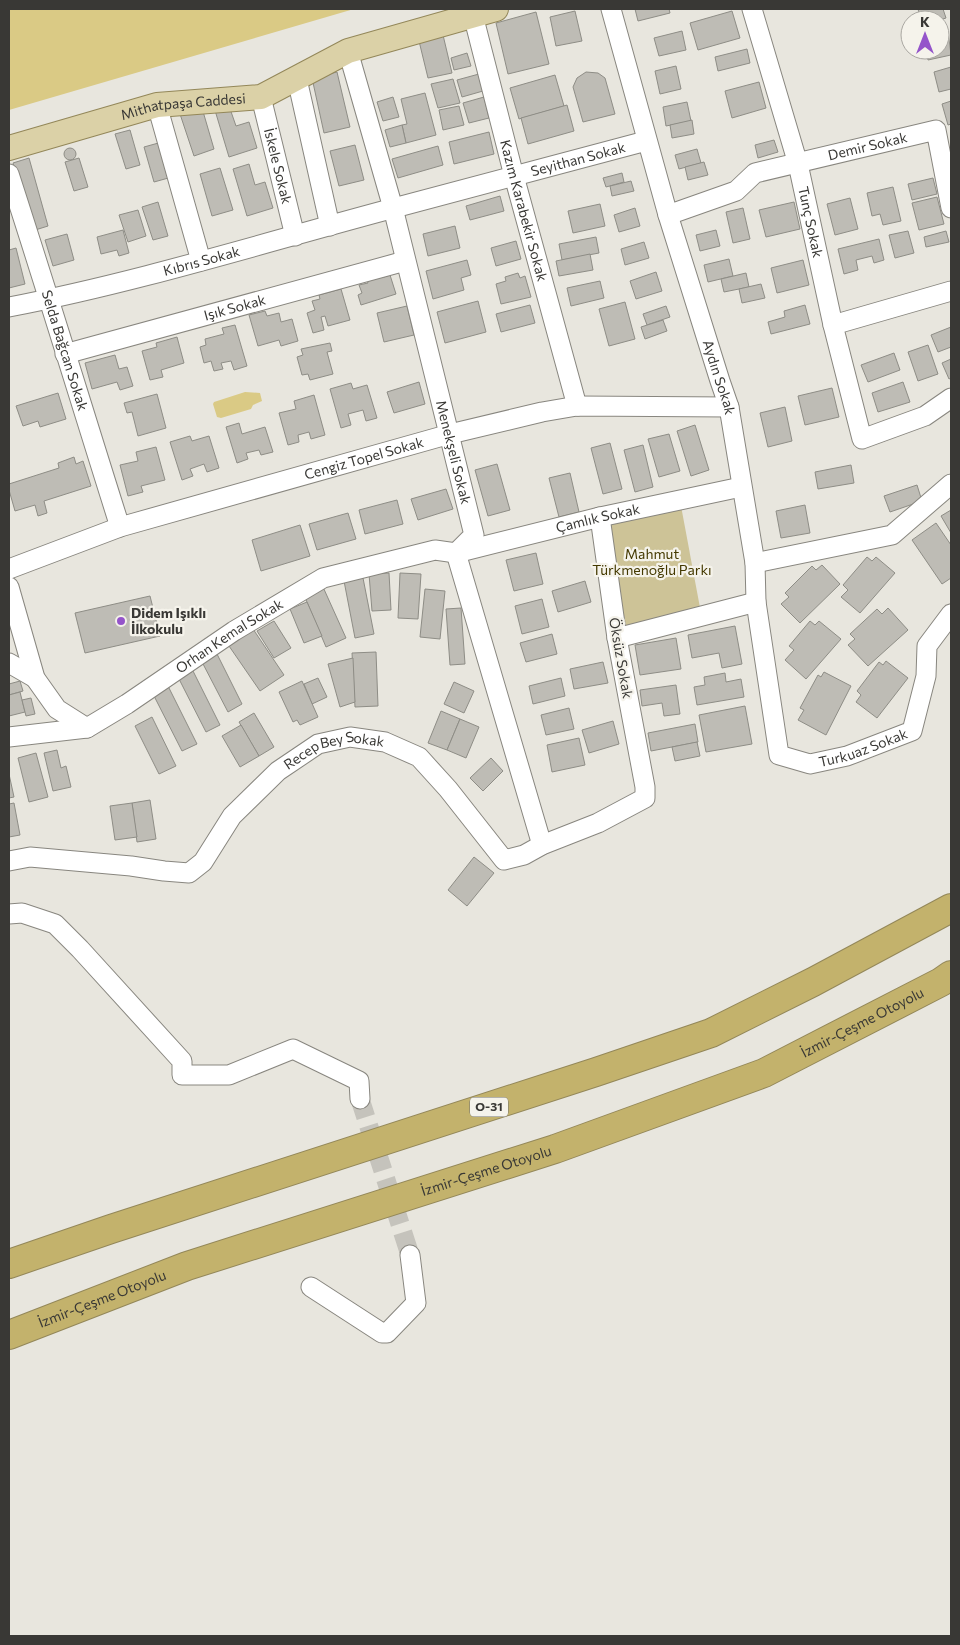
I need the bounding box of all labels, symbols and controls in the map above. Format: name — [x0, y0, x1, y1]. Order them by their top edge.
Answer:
north arrow — [900, 10, 950, 60]
text: K — [920, 13, 930, 30]
street label: Mithatpaşa Caddesi — [119, 89, 246, 123]
street label: İskele Sokak — [261, 126, 296, 206]
street label: Demir Sokak — [826, 128, 909, 163]
street label: Kazım Karabekir Sokak — [497, 138, 552, 283]
street label: Seyithan Sokak — [529, 138, 627, 179]
street label: Tunç Sokak — [795, 185, 827, 259]
street label: Kıbrıs Sokak — [161, 242, 242, 279]
street label: Selda Bağcan Sokak — [39, 288, 92, 413]
street label: Işık Sokak — [202, 290, 268, 324]
street label: Aydın Sokak — [700, 338, 739, 416]
street label: Menekşeli Sokak — [433, 398, 475, 506]
street label: Cengiz Topel Sokak — [302, 433, 426, 483]
street label: Çamlık Sokak — [554, 500, 642, 536]
park label: Mahmut Türkmenoğlu Parkı — [592, 545, 712, 578]
street label: Orhan Kemal Sokak — [172, 595, 286, 676]
place label: Didem Işıklı İlkokulu — [131, 604, 206, 637]
marker: Didem Işıklı İlkokulu — [115, 615, 127, 627]
street label: Öksüz Sokak — [606, 616, 637, 700]
street label: Turkuaz Sokak — [817, 724, 910, 770]
street label: Recep Bey Sokak — [280, 727, 386, 773]
street label: İzmir-Çeşme Otoyolu — [798, 983, 926, 1061]
road number: O-31 — [470, 1098, 508, 1116]
street label: İzmir-Çeşme Otoyolu — [419, 1142, 553, 1199]
street label: İzmir-Çeşme Otoyolu — [36, 1266, 168, 1331]

